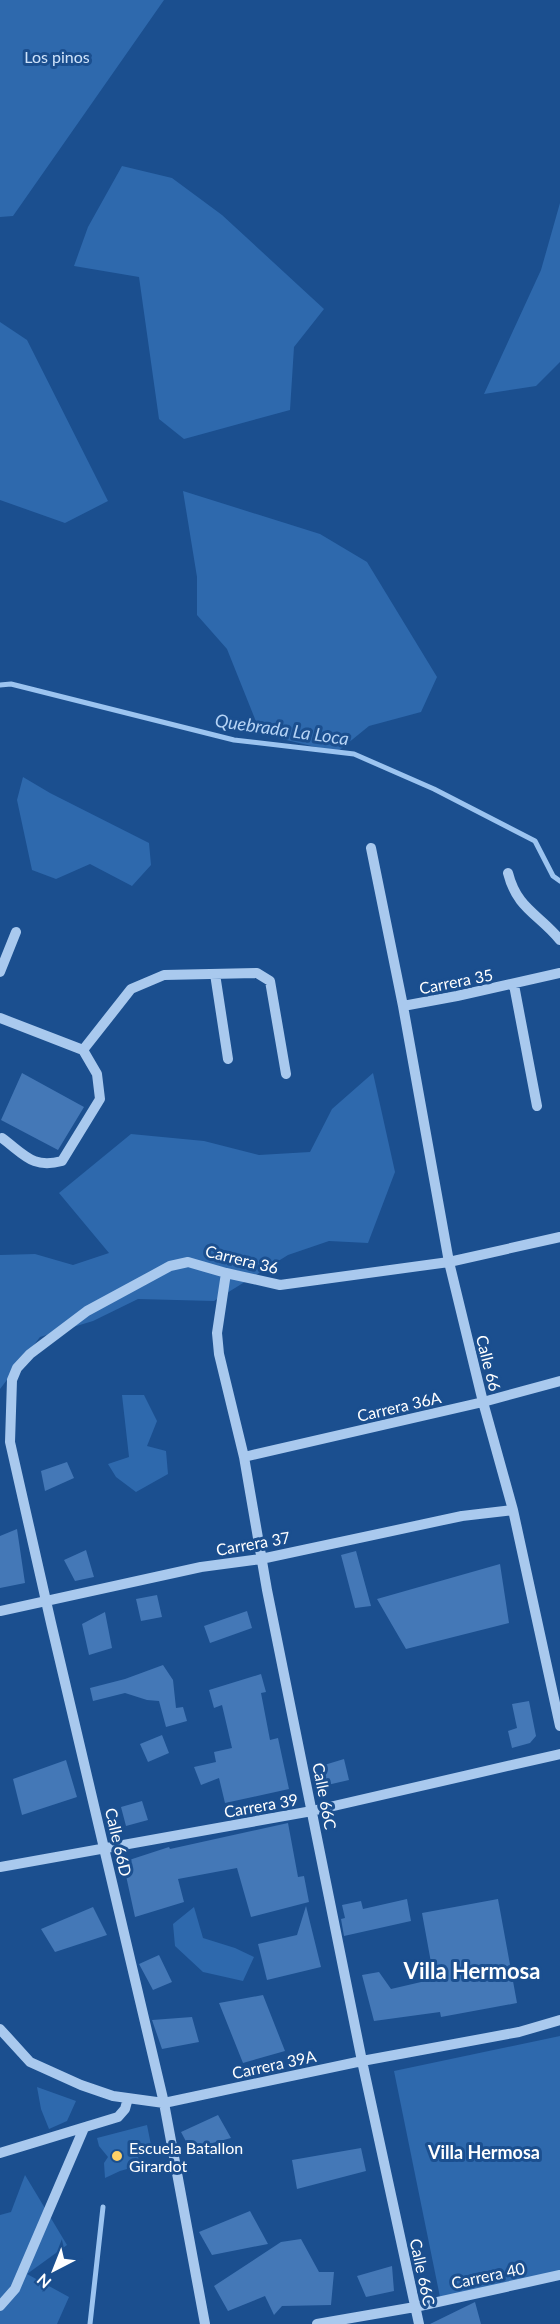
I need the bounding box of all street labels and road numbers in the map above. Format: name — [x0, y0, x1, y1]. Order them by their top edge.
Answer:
street label: Carrera 35 — [418, 965, 494, 997]
street label: Carrera 36 — [203, 1241, 281, 1277]
street label: Calle 66 — [473, 1333, 505, 1393]
street label: Carrera 36A — [355, 1387, 443, 1425]
street label: Carrera 37 — [215, 1527, 291, 1559]
street label: Calle 66C — [309, 1761, 341, 1831]
street label: Carrera 39 — [223, 1789, 299, 1821]
street label: Calle 66D — [102, 1806, 136, 1878]
street label: Carrera 39A — [230, 2046, 318, 2082]
street label: Calle 66C — [407, 2237, 439, 2308]
street label: Carrera 40 — [449, 2258, 527, 2292]

